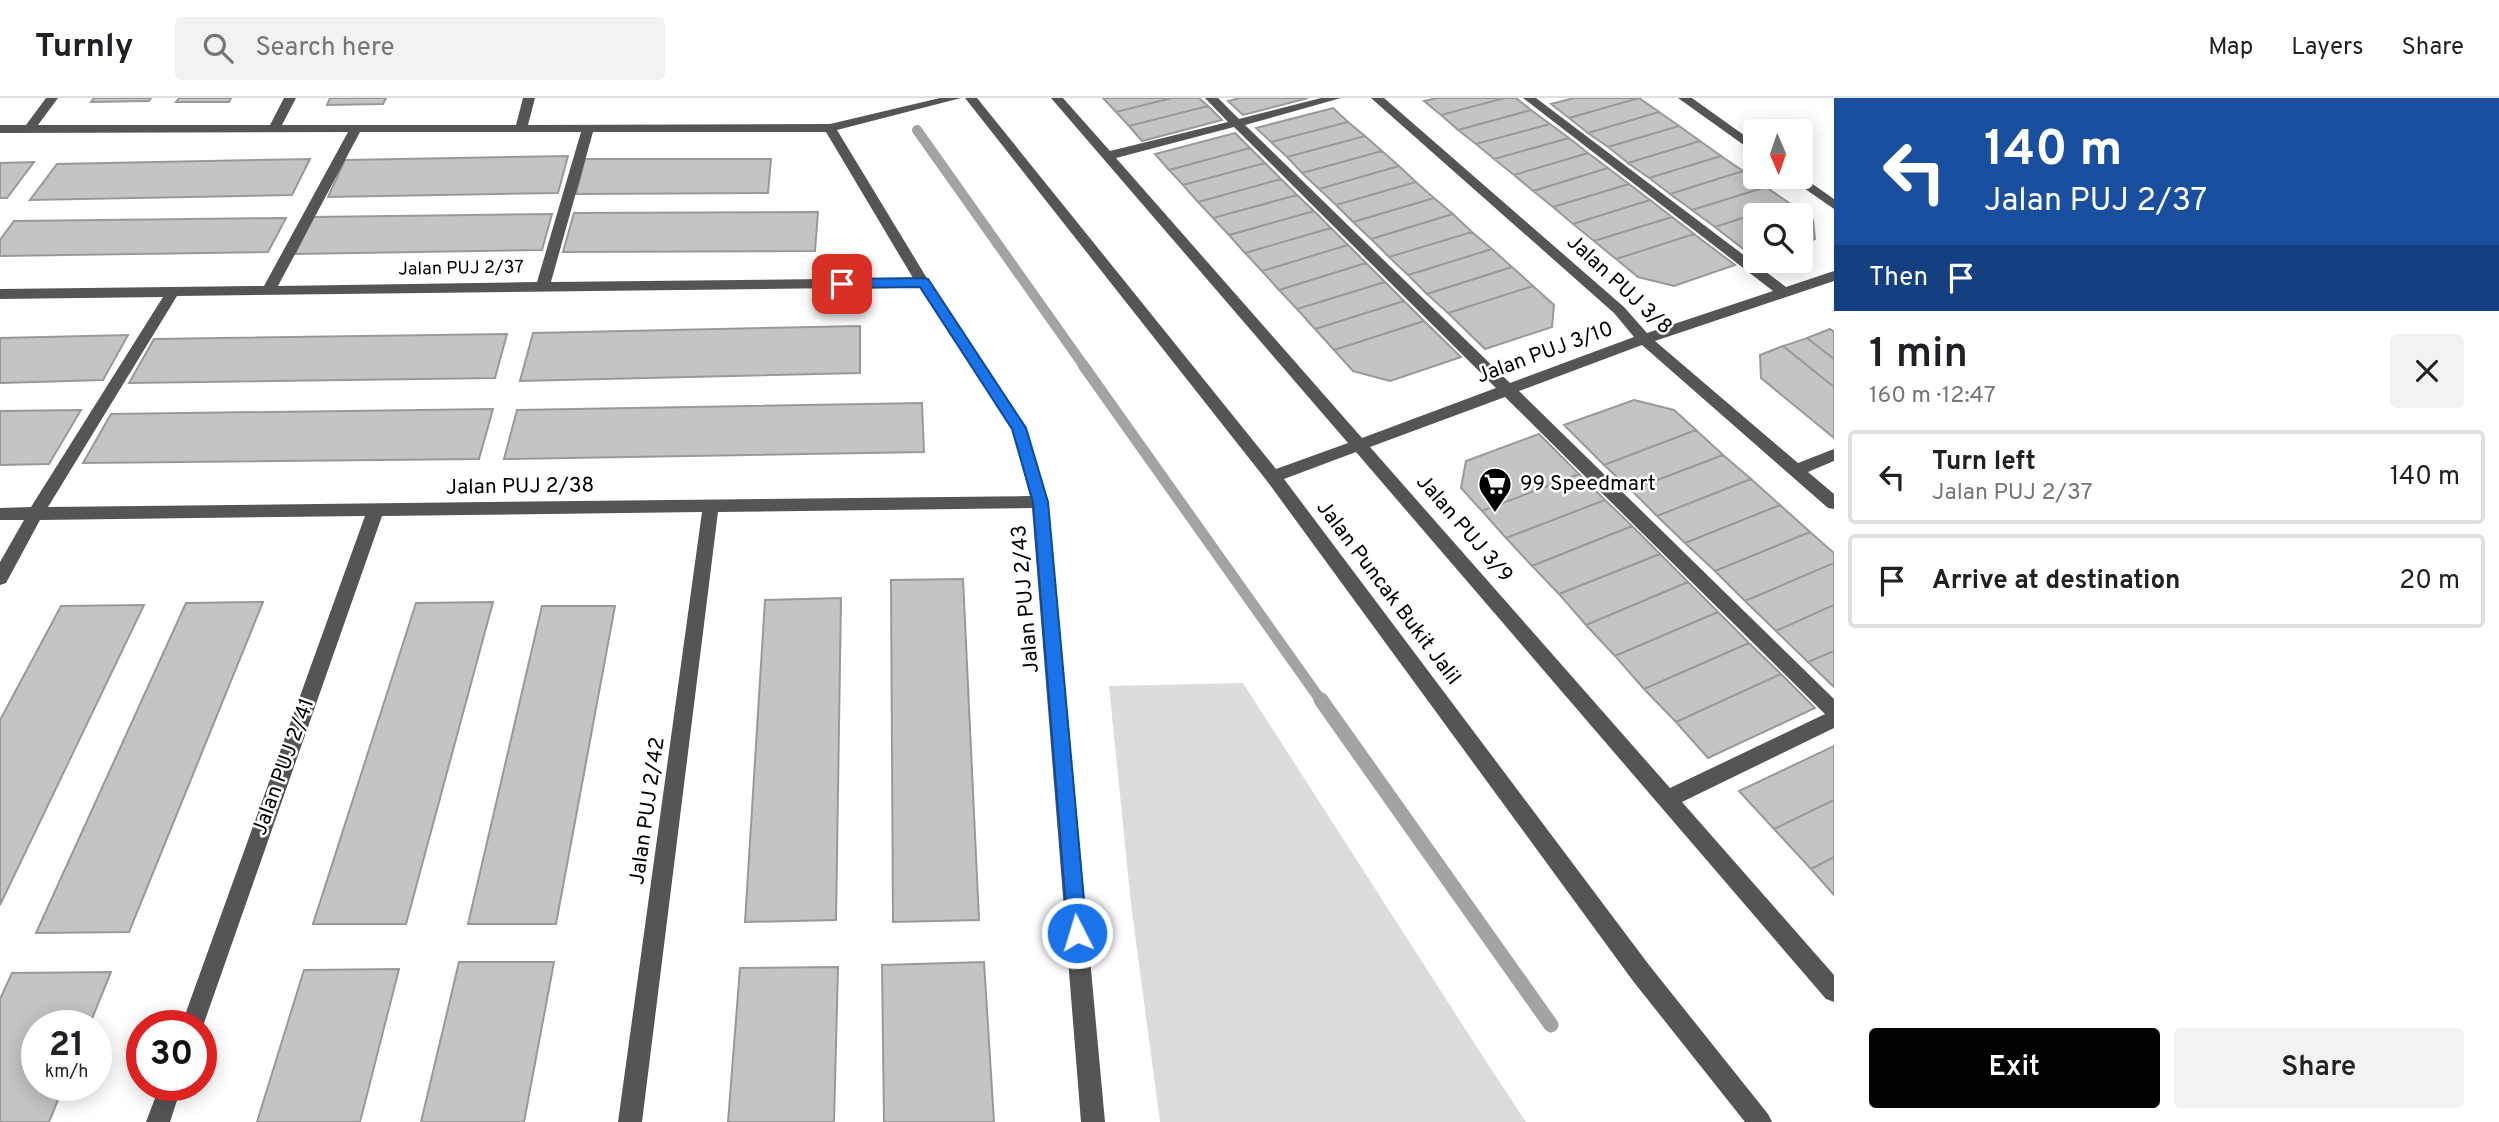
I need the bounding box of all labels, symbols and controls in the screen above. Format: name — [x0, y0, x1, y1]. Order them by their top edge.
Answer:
search box — [175, 17, 665, 80]
text: Turnly — [35, 27, 133, 69]
icon: search — [199, 29, 237, 67]
text: Search here — [255, 32, 394, 65]
text: Map — [2208, 33, 2253, 63]
text: Layers — [2291, 33, 2363, 63]
text: Share — [2401, 33, 2464, 63]
north arrow — [1743, 119, 1813, 189]
map controls — [1743, 119, 1813, 273]
text: 140 m — [1984, 121, 2123, 183]
icon: left — [1869, 126, 1960, 217]
text: Jalan PUJ 2/37 — [1984, 182, 2207, 222]
button: search — [1743, 203, 1813, 273]
street label: Jalan PUJ 3/8 — [1560, 229, 1678, 341]
pin — [812, 254, 872, 314]
street label: Jalan PUJ 2/37 — [398, 256, 524, 282]
icon: arrive — [1942, 259, 1980, 297]
text: Then — [1869, 262, 1928, 295]
icon: arrive — [823, 265, 861, 303]
street label: Jalan PUJ 3/10 — [1473, 316, 1617, 390]
text: 1 min — [1869, 329, 1968, 382]
button: close — [2390, 334, 2464, 408]
text: 160 m · 12:47 — [1869, 382, 1996, 411]
text: Turn left — [1932, 446, 2036, 479]
icon: left — [1873, 458, 1911, 496]
text: 140 m — [2390, 461, 2460, 494]
supermarket icon: 99 Speedmart — [1476, 465, 1514, 514]
street label: Jalan PUJ 3/9 — [1410, 469, 1518, 589]
place label: 99 Speedmart — [1520, 471, 1656, 498]
street label: Jalan PUJ 2/38 — [445, 472, 595, 502]
text: Jalan PUJ 2/37 — [1932, 479, 2093, 508]
street label: Jalan Puncak Bukit Jalil — [1310, 495, 1466, 691]
street label: Jalan PUJ 2/43 — [1006, 524, 1046, 674]
icon: arrive — [1873, 562, 1911, 600]
text: Arrive at destination — [1932, 565, 2180, 598]
text: 20 m — [2399, 565, 2460, 598]
street label: Jalan PUJ 2/41 — [247, 695, 321, 839]
street label: Jalan PUJ 2/42 — [624, 735, 672, 887]
position arrow — [1040, 896, 1114, 970]
speed limit sign: 30 — [126, 1010, 217, 1101]
text: 21 — [49, 1024, 84, 1068]
button: Exit — [1869, 1028, 2160, 1108]
button: Share — [2174, 1028, 2464, 1108]
text: km/h — [45, 1061, 88, 1084]

